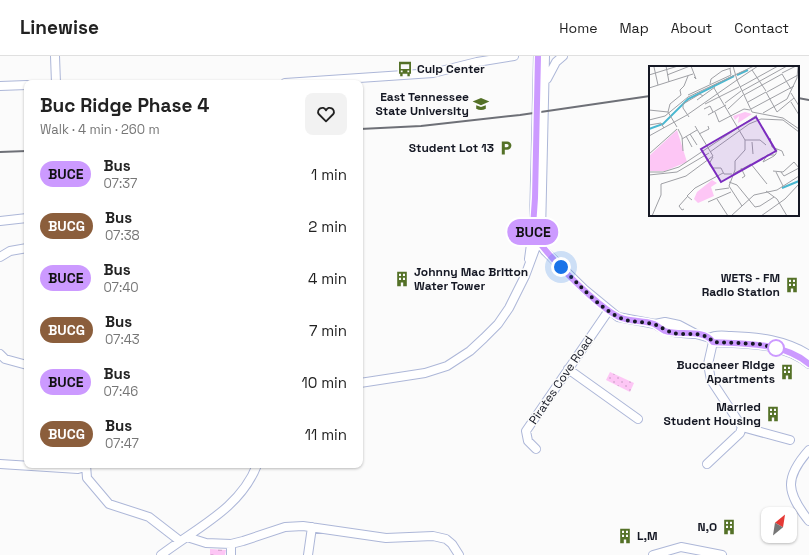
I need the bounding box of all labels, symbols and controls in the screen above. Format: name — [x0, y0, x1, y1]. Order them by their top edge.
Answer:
text: Linewise — [20, 15, 99, 40]
text: Home — [559, 19, 597, 37]
text: Map — [619, 19, 649, 37]
text: About — [671, 19, 712, 37]
text: Contact — [734, 19, 789, 37]
bus stop icon: Culp Center — [396, 60, 414, 78]
place label: Culp Center — [417, 61, 485, 77]
inset map — [649, 66, 799, 216]
place label: East Tennessee State University — [376, 89, 469, 119]
text: Buc Ridge Phase 4 — [40, 93, 209, 118]
button: heart — [305, 93, 347, 135]
school or university icon: East Tennessee State University — [472, 95, 490, 113]
text: Walk · 4 min · 260 m — [40, 121, 160, 138]
parking icon: Student Lot 13 — [497, 139, 515, 157]
place label: Student Lot 13 — [409, 140, 494, 156]
text: Bus — [103, 156, 131, 175]
text: BUCE — [48, 165, 83, 183]
text: 1 min — [311, 165, 347, 184]
text: 07:37 — [103, 175, 137, 192]
text: Bus — [105, 208, 132, 227]
text: BUCG — [48, 217, 85, 235]
text: 2 min — [308, 217, 347, 236]
line badge: BUCE — [505, 219, 561, 245]
text: BUCE — [515, 223, 551, 241]
text: 07:38 — [105, 227, 140, 244]
your location — [551, 257, 571, 277]
text: Bus — [103, 260, 131, 279]
place label: Johnny Mac Britton Water Tower — [414, 264, 528, 294]
text: BUCE — [48, 269, 83, 287]
text: 4 min — [308, 269, 347, 288]
building icon: Johnny Mac Britton Water Tower — [393, 270, 411, 288]
place label: WETS - FM Radio Station — [702, 270, 780, 300]
building icon: WETS - FM Radio Station — [783, 276, 801, 294]
text: 07:40 — [103, 279, 139, 296]
text: Bus — [105, 312, 132, 331]
text: BUCG — [48, 321, 85, 339]
text: 7 min — [309, 321, 347, 340]
text: 07:43 — [105, 331, 140, 348]
street label: Pirates Cove Road — [525, 333, 597, 427]
unlabelled marker — [767, 339, 785, 357]
place label: Buccaneer Ridge Apartments — [677, 357, 775, 387]
building icon: Buccaneer Ridge Apartments — [778, 363, 796, 381]
text: Bus — [103, 364, 131, 383]
text: BUCE — [48, 373, 83, 391]
text: 10 min — [301, 373, 347, 392]
text: 07:46 — [103, 383, 138, 400]
place label: Married Student Housing — [663, 399, 761, 429]
building icon: Married Student Housing — [764, 405, 782, 423]
text: Bus — [105, 416, 132, 435]
text: BUCG — [48, 425, 85, 443]
text: 11 min — [305, 425, 347, 444]
text: 07:47 — [105, 435, 139, 452]
north arrow — [761, 507, 797, 543]
map controls — [761, 507, 797, 543]
building icon: N,O — [720, 518, 738, 536]
place label: N,O — [698, 519, 717, 535]
building icon: L,M — [616, 527, 634, 545]
place label: L,M — [637, 528, 658, 544]

